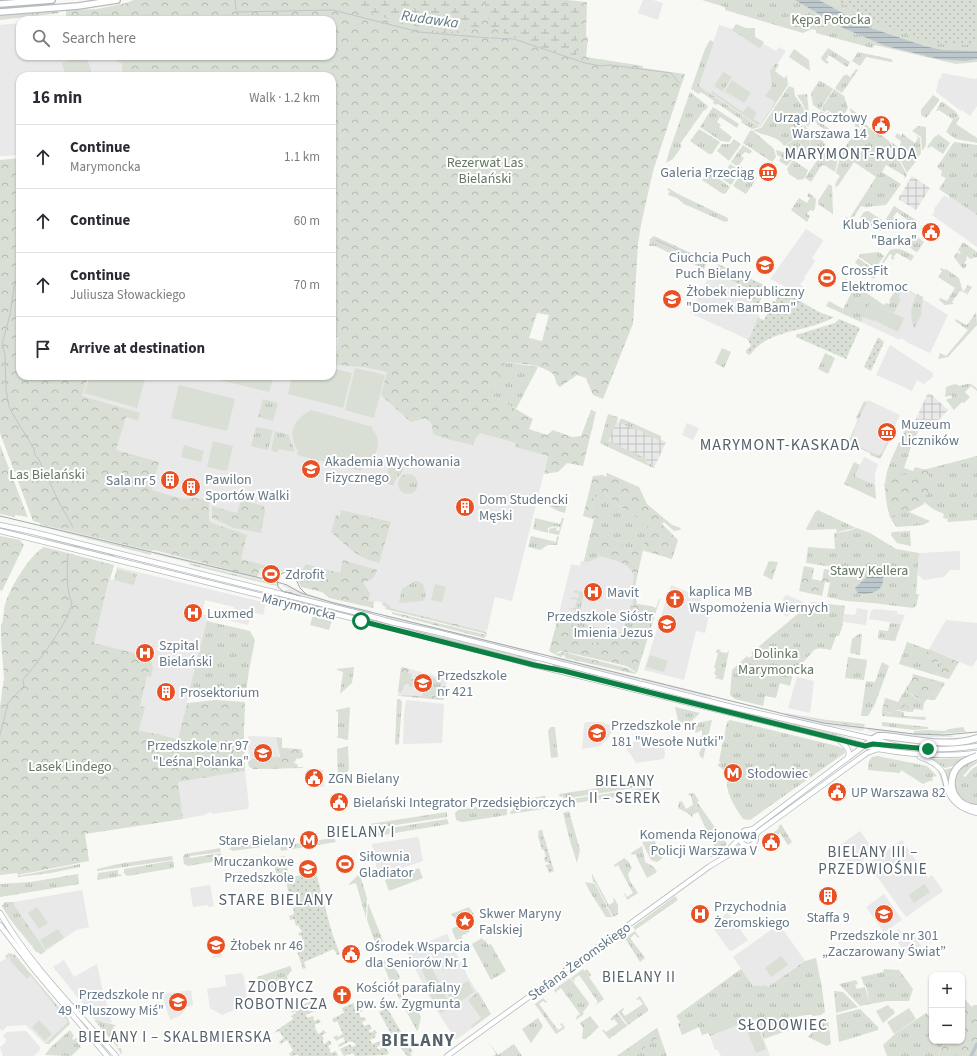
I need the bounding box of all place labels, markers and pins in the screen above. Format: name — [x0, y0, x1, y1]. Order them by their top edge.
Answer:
place label: Urząd Pocztowy Warszawa 14 — [774, 108, 867, 144]
public building icon: Urząd Pocztowy Warszawa 14 — [870, 114, 892, 136]
museum icon: Galeria Przeciąg — [757, 161, 779, 183]
place label: Galeria Przeciąg — [660, 163, 754, 183]
place label: Klub Seniora "Barka" — [842, 215, 917, 251]
public building icon: Klub Seniora "Barka" — [920, 221, 942, 243]
place label: Ciuchcia Puch Puch Bielany — [669, 248, 751, 284]
school or university icon: Ciuchcia Puch Puch Bielany — [754, 254, 776, 276]
place label: CrossFit Elektromoc — [841, 261, 909, 297]
sports icon: CrossFit Elektromoc — [816, 267, 838, 289]
place label: Żłobek niepubliczny "Domek BamBam" — [686, 282, 805, 318]
school or university icon: Żłobek niepubliczny "Domek BamBam" — [661, 288, 683, 310]
place label: Muzeum Liczników — [901, 415, 959, 451]
museum icon: Muzeum Liczników — [876, 421, 898, 443]
place label: Akademia Wychowania Fizycznego — [325, 452, 460, 488]
school or university icon: Akademia Wychowania Fizycznego — [300, 458, 322, 480]
building icon: Sala nr 5 — [159, 469, 181, 491]
place label: Pawilon Sportów Walki — [205, 470, 289, 506]
place label: Sala nr 5 — [106, 471, 156, 491]
building icon: Pawilon Sportów Walki — [180, 476, 202, 498]
place label: Dom Studencki Męski — [479, 490, 568, 526]
building icon: Dom Studencki Męski — [454, 496, 476, 518]
sports icon: Zdrofit — [260, 563, 282, 585]
place label: Zdrofit — [285, 565, 325, 585]
hospital icon: Mavit — [582, 581, 604, 603]
place label: kaplica MB Wspomożenia Wiernych — [689, 582, 828, 618]
place label: Mavit — [607, 583, 639, 603]
church icon: kaplica MB Wspomożenia Wiernych — [664, 588, 686, 610]
hospital icon: Luxmed — [182, 602, 204, 624]
place label: Luxmed — [207, 604, 254, 624]
place label: Przedszkole Sióstr Imienia Jezus — [547, 607, 653, 643]
school or university icon: Przedszkole Sióstr Imienia Jezus — [656, 613, 678, 635]
place label: Szpital Bielański — [159, 636, 212, 672]
hospital icon: Szpital Bielański — [134, 642, 156, 664]
place label: Przedszkole nr 421 — [437, 666, 507, 702]
school or university icon: Przedszkole nr 421 — [412, 672, 434, 694]
building icon: Prosektorium — [155, 681, 177, 703]
place label: Prosektorium — [180, 683, 259, 703]
place label: Przedszkole nr 181 "Wesołe Nutki" — [611, 716, 724, 752]
school or university icon: Przedszkole nr 181 "Wesołe Nutki" — [586, 722, 608, 744]
place label: Przedszkole nr 97 "Leśna Polanka" — [147, 736, 249, 772]
school or university icon: Przedszkole nr 97 "Leśna Polanka" — [252, 742, 274, 764]
metro station icon: Słodowiec — [722, 762, 744, 784]
place label: Słodowiec — [747, 764, 809, 784]
public building icon: ZGN Bielany — [303, 767, 325, 789]
place label: ZGN Bielany — [328, 769, 400, 789]
public building icon: UP Warszawa 82 — [826, 781, 848, 803]
place label: UP Warszawa 82 — [851, 783, 946, 803]
public building icon: Bielański Integrator Przedsiębiorczych — [328, 791, 350, 813]
place label: Bielański Integrator Przedsiębiorczych — [353, 793, 576, 813]
place label: Komenda Rejonowa Policji Warszawa V — [640, 825, 758, 861]
metro station icon: Stare Bielany — [298, 829, 320, 851]
place label: Stare Bielany — [218, 831, 295, 851]
public building icon: Komenda Rejonowa Policji Warszawa V — [760, 831, 782, 853]
place label: Siłownia Gladiator — [359, 847, 413, 883]
place label: Mruczankowe Przedszkole — [213, 852, 294, 888]
sports icon: Siłownia Gladiator — [334, 853, 356, 875]
school or university icon: Mruczankowe Przedszkole — [297, 858, 319, 880]
building icon: Staffa 9 — [817, 885, 839, 907]
place label: Przychodnia Żeromskiego — [714, 897, 790, 933]
hospital icon: Przychodnia Żeromskiego — [689, 903, 711, 925]
school or university icon: Przedszkole nr 301 „Zaczarowany Świat” — [873, 903, 895, 925]
place label: Skwer Maryny Falskiej — [479, 904, 562, 940]
place label: Staffa 9 — [806, 908, 850, 928]
place icon: Skwer Maryny Falskiej — [454, 910, 476, 932]
place label: Przedszkole nr 301 „Zaczarowany Świat” — [822, 926, 946, 962]
school or university icon: Żłobek nr 46 — [205, 934, 227, 956]
place label: Żłobek nr 46 — [230, 936, 303, 956]
place label: Ośrodek Wsparcia dla Seniorów Nr 1 — [365, 937, 470, 973]
public building icon: Ośrodek Wsparcia dla Seniorów Nr 1 — [340, 943, 362, 965]
place label: Kościół parafialny pw. św. Zygmunta — [356, 978, 461, 1014]
church icon: Kościół parafialny pw. św. Zygmunta — [331, 984, 353, 1006]
place label: Przedszkole nr 49 "Pluszowy Miś" — [58, 985, 164, 1021]
school or university icon: Przedszkole nr 49 "Pluszowy Miś" — [167, 991, 189, 1013]

